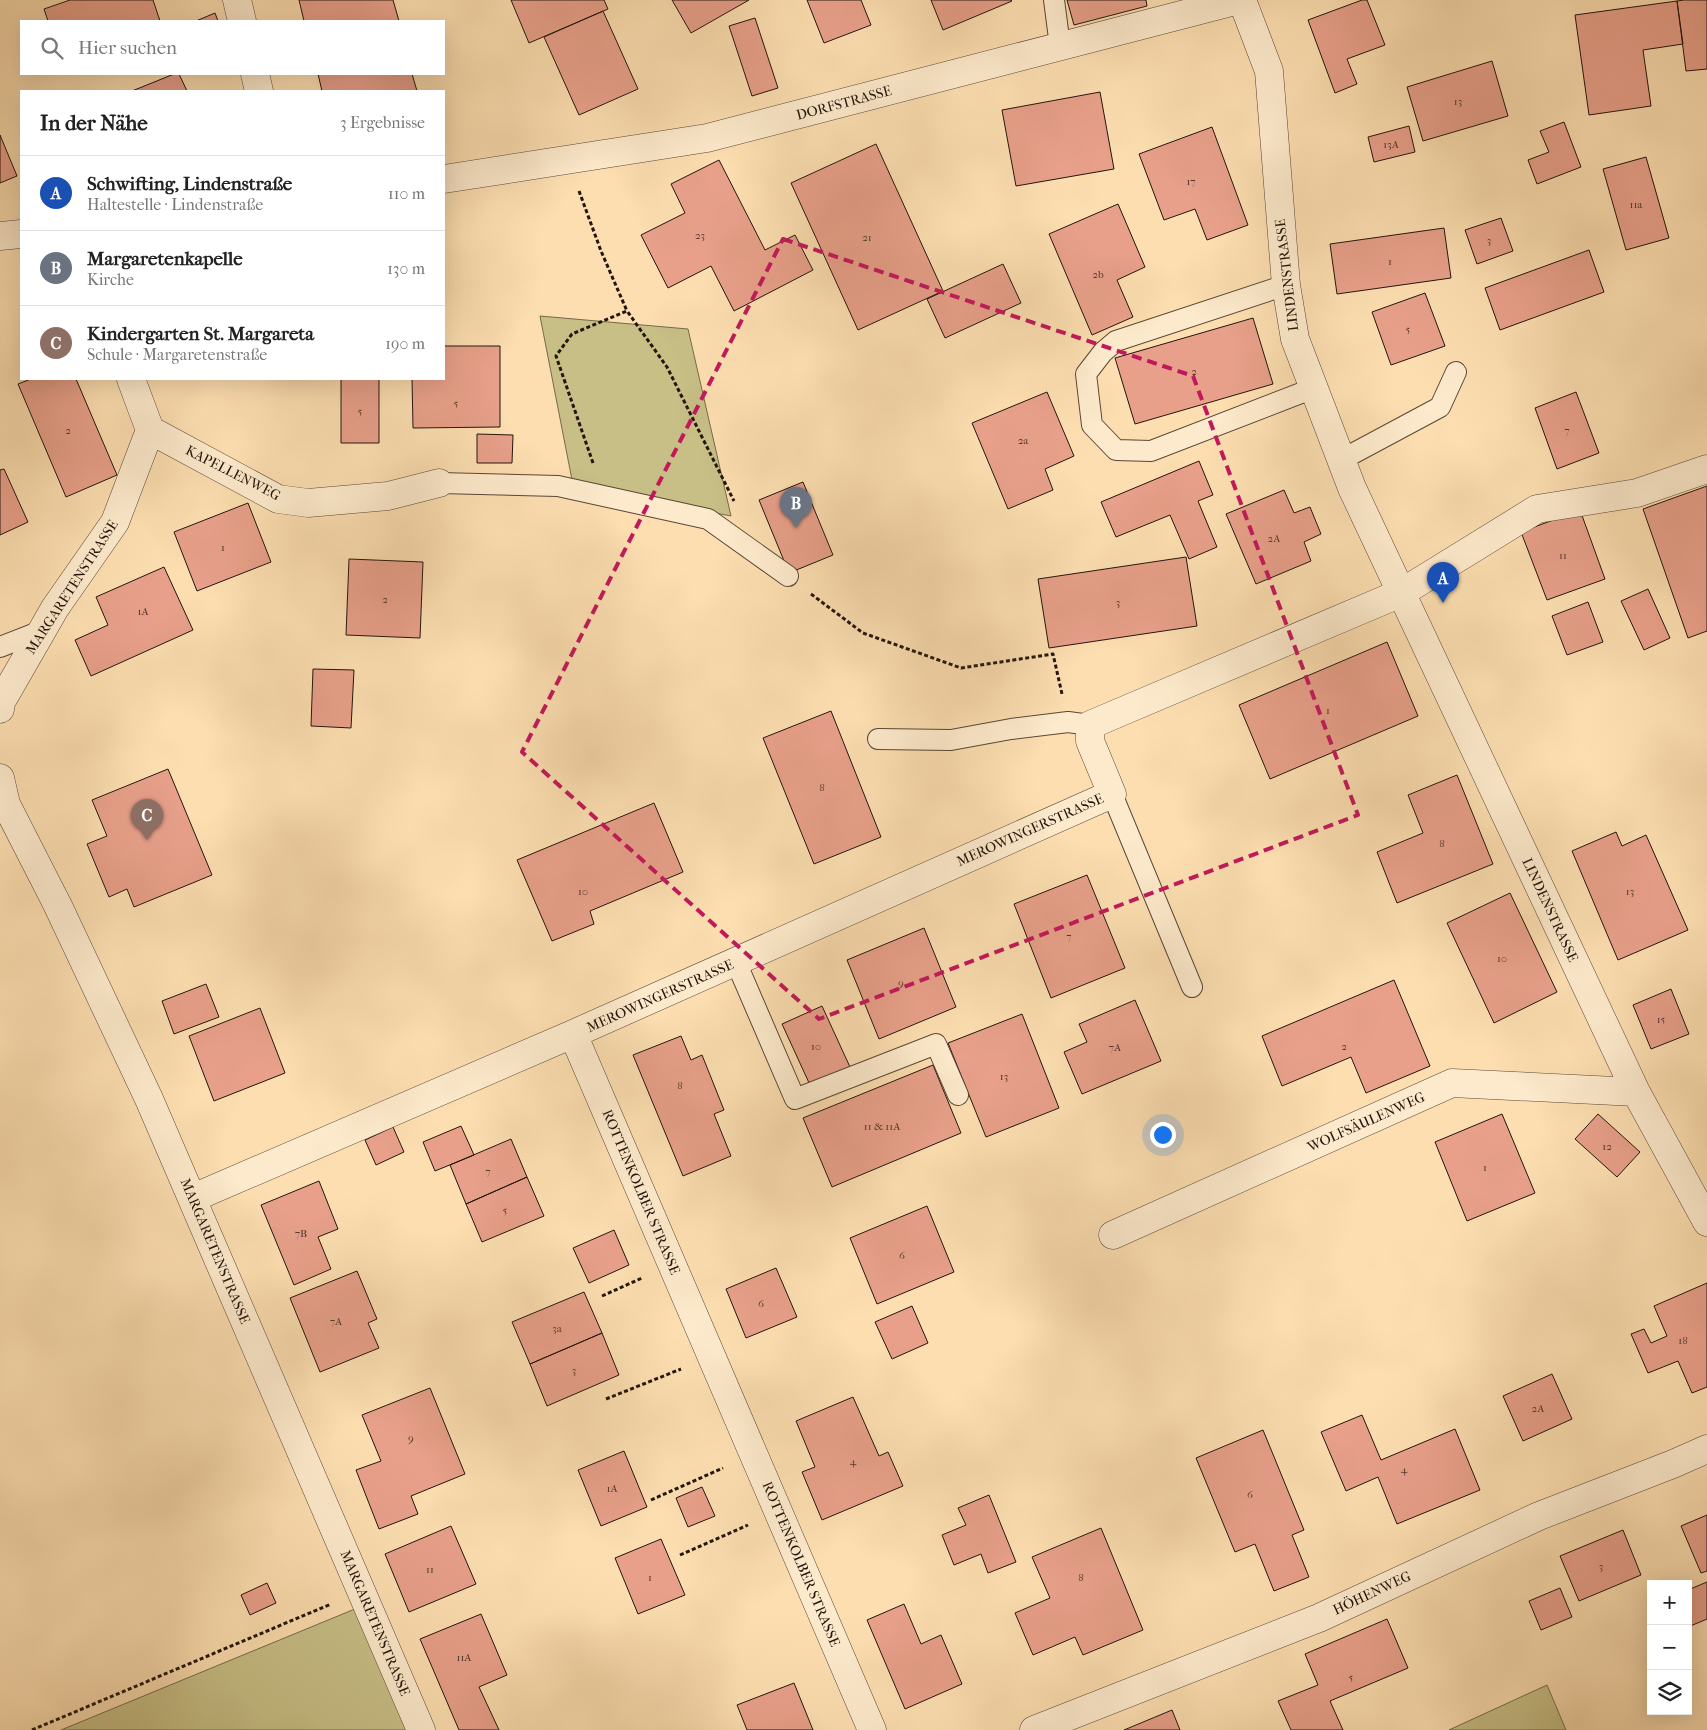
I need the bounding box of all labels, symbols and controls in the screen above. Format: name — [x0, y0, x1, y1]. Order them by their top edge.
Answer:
search box — [20, 20, 445, 75]
icon: search — [38, 34, 66, 62]
text: Hier suchen — [78, 37, 177, 59]
street label: DORFSTRASSE — [794, 82, 894, 124]
house number: 13 — [1454, 95, 1462, 108]
text: In der Nähe — [40, 111, 148, 135]
text: 3 Ergebnisse — [340, 113, 425, 132]
house number: 13A — [1383, 138, 1400, 151]
text: Schwifting, Lindenstraße — [87, 173, 292, 195]
house number: 17 — [1186, 175, 1196, 188]
text: A — [51, 184, 61, 203]
text: 110 m — [388, 184, 425, 203]
text: Haltestelle · Lindenstraße — [87, 195, 263, 214]
house number: 11a — [1630, 198, 1643, 211]
street label: LINDENSTRASSE — [1272, 217, 1302, 332]
house number: 23 — [695, 229, 705, 242]
house number: 21 — [862, 231, 872, 244]
house number: 3 — [1487, 234, 1491, 247]
text: Margaretenkapelle — [87, 248, 243, 270]
house number: 1 — [1388, 255, 1392, 268]
text: B — [51, 259, 61, 278]
text: 130 m — [387, 259, 425, 278]
house number: 2b — [1092, 268, 1104, 281]
text: Kirche — [87, 270, 134, 289]
text: Kindergarten St. Margareta — [87, 323, 314, 345]
house number: 5 — [1406, 323, 1411, 336]
text: C — [51, 334, 61, 353]
text: 190 m — [385, 334, 425, 353]
text: Schule · Margaretenstraße — [87, 345, 267, 364]
house number: 2 — [1191, 365, 1197, 378]
house number: 5 — [454, 397, 459, 410]
house number: 5 — [358, 405, 363, 418]
house number: 2 — [65, 424, 71, 437]
house number: 7 — [1564, 424, 1570, 437]
house number: 2a — [1018, 434, 1029, 447]
street label: KAPELLENWEG — [183, 442, 283, 504]
pin: B — [780, 487, 812, 528]
street label: MARGARETENSTRASSE — [22, 516, 122, 657]
house number: 2A — [1268, 532, 1281, 545]
house number: 1 — [221, 541, 225, 554]
house number: 11 — [1559, 549, 1567, 562]
pin: A — [1427, 562, 1459, 603]
house number: 2 — [382, 593, 388, 606]
house number: 3 — [1116, 596, 1120, 609]
house number: 1A — [137, 605, 149, 618]
house number: 1 — [1326, 704, 1330, 717]
house number: 8 — [819, 781, 825, 794]
street label: MEROWINGERSTRASSE — [954, 790, 1106, 870]
pin: C — [131, 799, 163, 840]
house number: 8 — [1439, 837, 1445, 850]
street label: LINDENSTRASSE — [1518, 855, 1582, 965]
house number: 10 — [578, 885, 588, 898]
house number: 13 — [1626, 885, 1634, 898]
house number: 7 — [1066, 930, 1072, 943]
house number: 10 — [1497, 952, 1507, 965]
street label: MEROWINGERSTRASSE — [584, 956, 736, 1036]
house number: 9 — [898, 977, 904, 990]
house number: 15 — [1657, 1013, 1666, 1026]
house number: 10 — [811, 1040, 821, 1053]
house number: 2 — [1341, 1040, 1347, 1053]
house number: 7A — [1109, 1041, 1122, 1054]
house number: 13 — [1000, 1070, 1008, 1083]
house number: 8 — [677, 1079, 683, 1092]
street label: WOLFSÄULENWEG — [1304, 1088, 1427, 1156]
street label: ROTTENKOLBER STRASSE — [598, 1107, 684, 1278]
house number: 11 & 11A — [864, 1120, 901, 1133]
your location — [1150, 1122, 1176, 1148]
house number: 12 — [1602, 1140, 1612, 1153]
house number: 1 — [1483, 1161, 1487, 1174]
house number: 7 — [485, 1165, 491, 1178]
street label: MARGARETENSTRASSE — [177, 1176, 254, 1327]
house number: 5 — [503, 1204, 508, 1217]
house number: 7B — [295, 1227, 307, 1240]
house number: 6 — [899, 1249, 905, 1262]
house number: 6 — [758, 1297, 764, 1310]
house number: 7A — [330, 1315, 343, 1328]
house number: 3a — [552, 1322, 563, 1335]
house number: 18 — [1678, 1334, 1688, 1347]
house number: 3 — [572, 1364, 576, 1377]
house number: 2A — [1532, 1402, 1545, 1415]
house number: 9 — [408, 1432, 414, 1445]
house number: 4 — [850, 1455, 857, 1468]
house number: 4 — [1401, 1463, 1408, 1476]
street label: ROTTENKOLBER STRASSE — [758, 1479, 844, 1650]
house number: 1A — [606, 1482, 618, 1495]
house number: 6 — [1247, 1488, 1253, 1501]
street label: MARGARETENSTRASSE — [337, 1548, 414, 1699]
house number: 3 — [1599, 1560, 1603, 1573]
house number: 11 — [426, 1563, 434, 1576]
street label: HÖHENWEG — [1330, 1567, 1414, 1619]
house number: 1 — [648, 1571, 652, 1584]
house number: 8 — [1078, 1571, 1084, 1584]
map controls — [1647, 1580, 1692, 1715]
button: + — [1647, 1580, 1692, 1625]
button: − — [1647, 1625, 1692, 1670]
house number: 11A — [457, 1651, 472, 1664]
button: layers — [1647, 1670, 1692, 1715]
house number: 5 — [1349, 1671, 1354, 1684]

